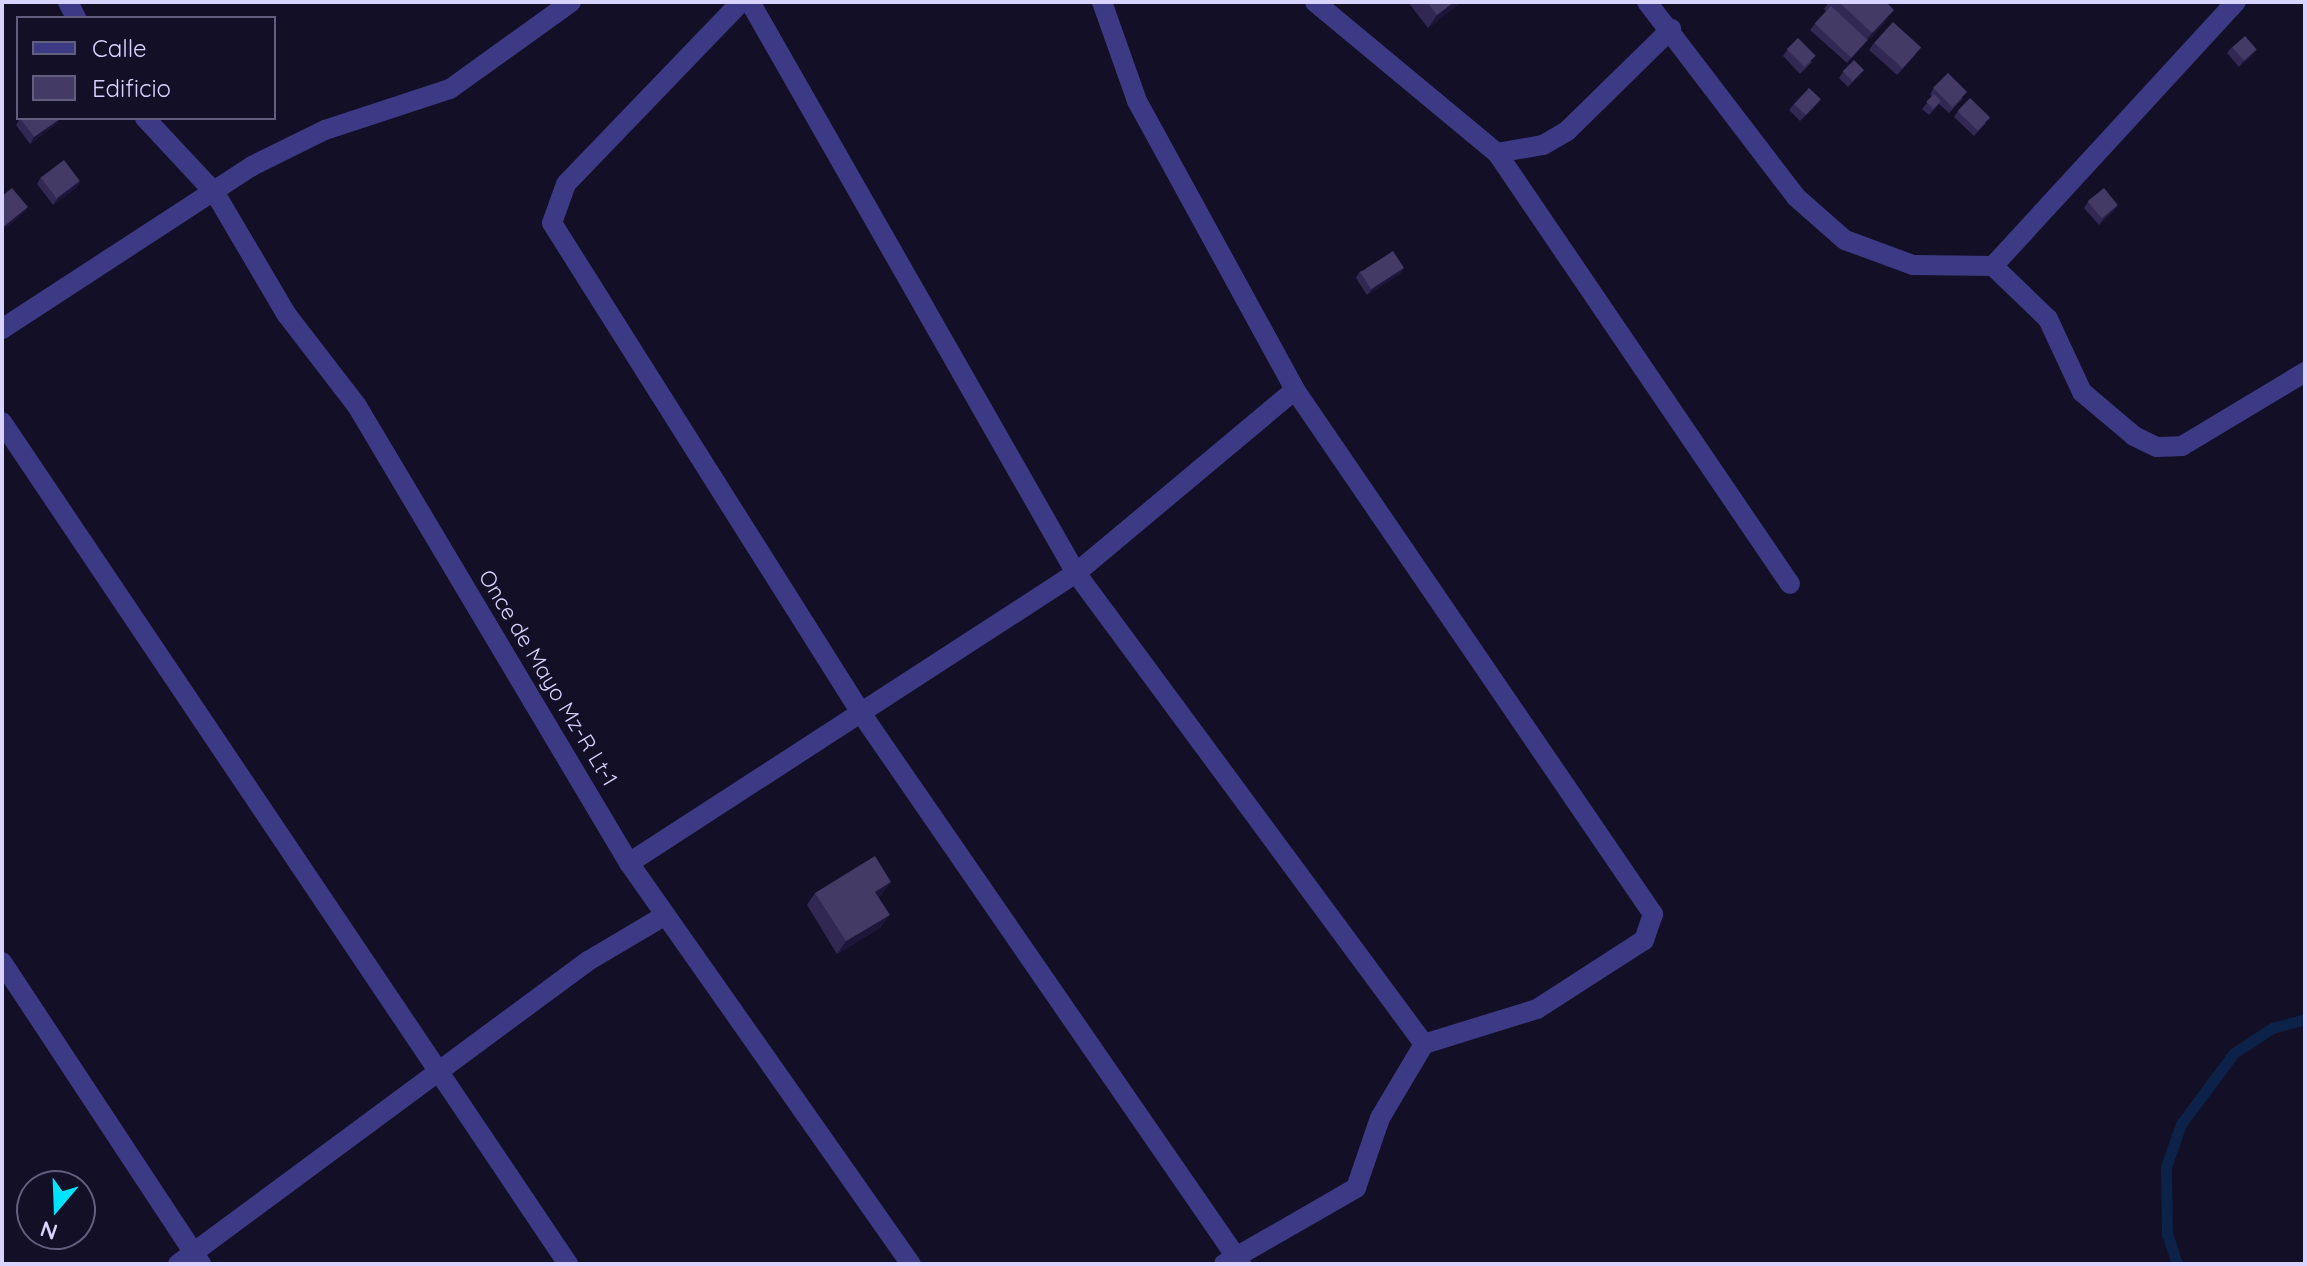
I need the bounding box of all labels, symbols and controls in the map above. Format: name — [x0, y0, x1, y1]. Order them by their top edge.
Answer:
legend — [16, 16, 276, 120]
text: Calle — [92, 33, 147, 63]
text: Edificio — [92, 73, 171, 103]
street label: Once de Mayo Mz-R Lt-1 — [473, 565, 623, 791]
north arrow — [16, 1170, 96, 1250]
text: N — [37, 1215, 61, 1247]

